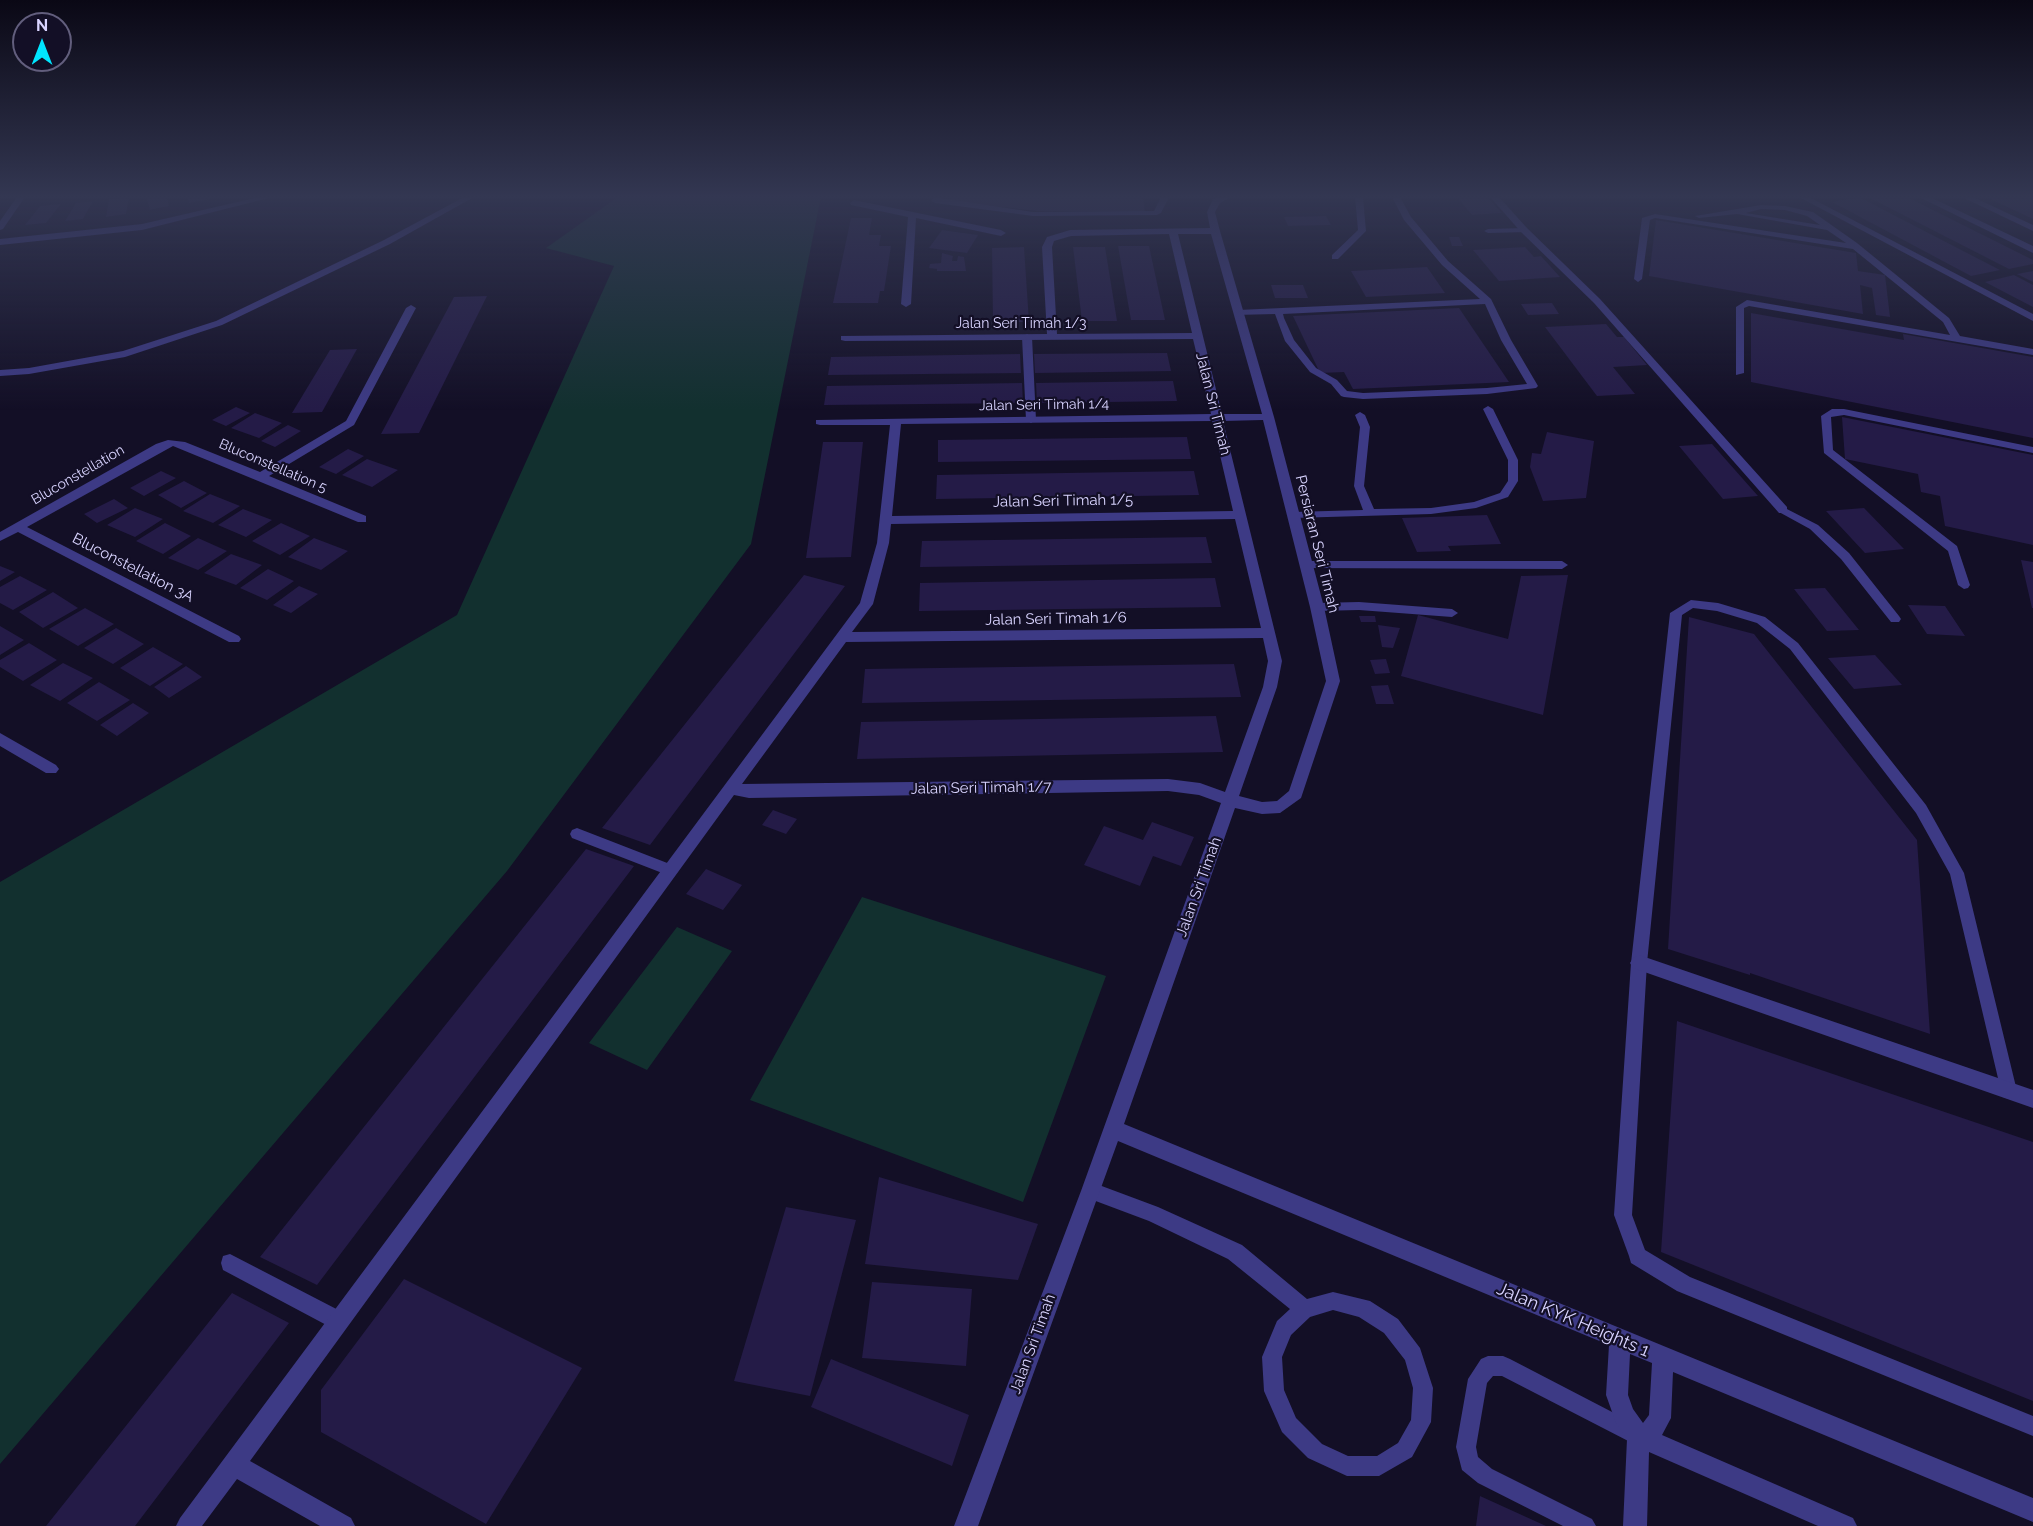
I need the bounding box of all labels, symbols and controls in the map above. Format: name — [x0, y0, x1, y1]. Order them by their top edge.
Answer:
north arrow — [12, 12, 72, 72]
text: N — [36, 16, 48, 35]
street label: Jalan Seri Timah 1/3 — [955, 316, 1087, 332]
street label: Jalan Sri Timah — [1192, 351, 1234, 457]
street label: Jalan Seri Timah 1/4 — [979, 395, 1109, 415]
street label: Bluconstellation 5 — [216, 436, 330, 496]
street label: Bluconstellation — [29, 442, 127, 508]
street label: Persiaran Seri Timah — [1291, 473, 1343, 615]
street label: Jalan Seri Timah 1/5 — [993, 491, 1133, 511]
street label: Bluconstellation 3A — [69, 530, 197, 606]
street label: Jalan Seri Timah 1/6 — [985, 609, 1127, 629]
street label: Jalan Seri Timah 1/7 — [910, 778, 1052, 798]
street label: Jalan Sri Timah — [1173, 835, 1225, 939]
street label: Jalan KYK Heights 1 — [1493, 1278, 1653, 1362]
street label: Jalan Sri Timah — [1007, 1292, 1059, 1396]

